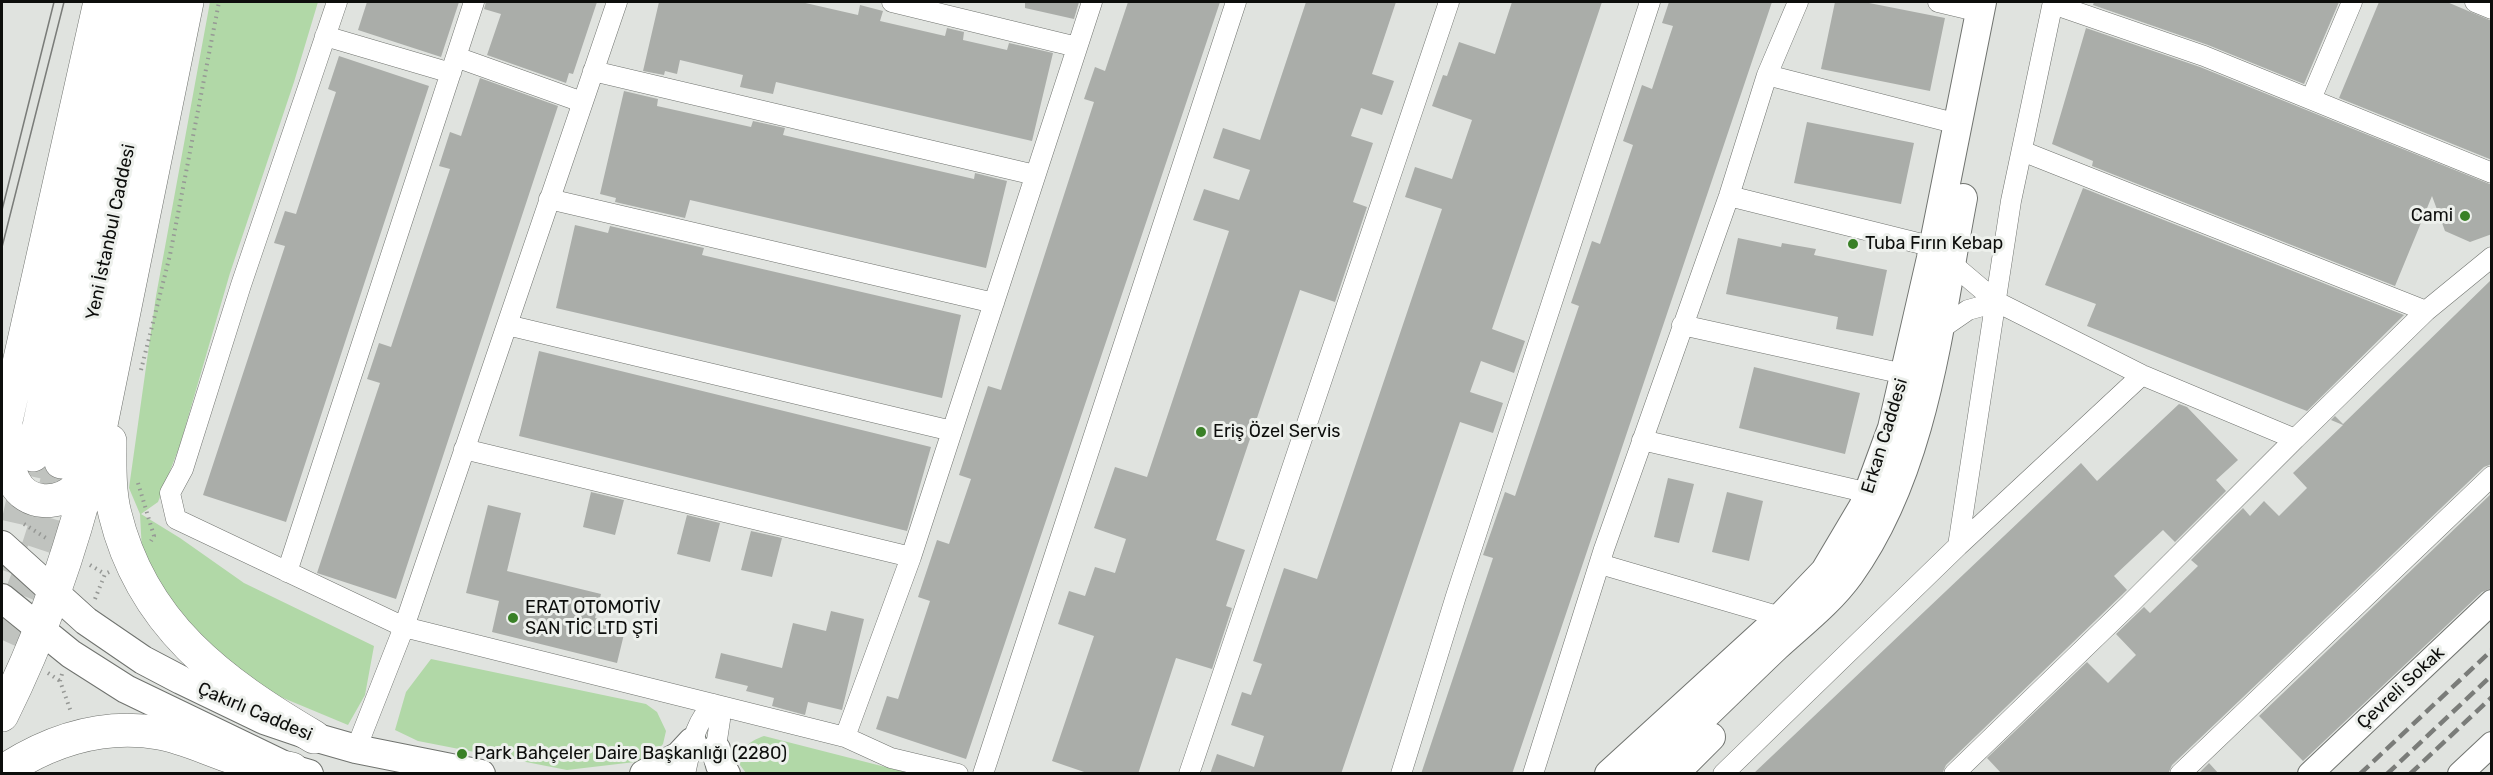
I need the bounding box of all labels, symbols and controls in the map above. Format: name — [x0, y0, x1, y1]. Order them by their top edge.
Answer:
street label: Yeni İstanbul Caddesi — [82, 142, 140, 322]
place label: Cami — [2411, 205, 2453, 227]
marker: Cami — [2458, 209, 2472, 223]
place label: Tuba Fırın Kebap — [1865, 233, 2003, 255]
marker: Tuba Fırın Kebap — [1846, 237, 1860, 251]
street label: Erkan Caddesi — [1857, 376, 1913, 496]
place label: Eriş Özel Servis — [1213, 421, 1340, 443]
marker: Eriş Özel Servis — [1194, 425, 1208, 439]
place label: ERAT OTOMOTİV SAN TİC LTD ŞTİ — [525, 597, 661, 640]
marker: ERAT OTOMOTİV SAN TİC LTD ŞTİ — [506, 611, 520, 625]
street label: Çevreli Sokak — [2353, 642, 2449, 734]
street label: Çakırlı Caddesi — [194, 678, 316, 746]
place label: Park Bahçeler Dai̇re Başkanlığı (2280) — [474, 743, 787, 765]
marker: Park Bahçeler Dai̇re Başkanlığı (2280) — [455, 747, 469, 761]

